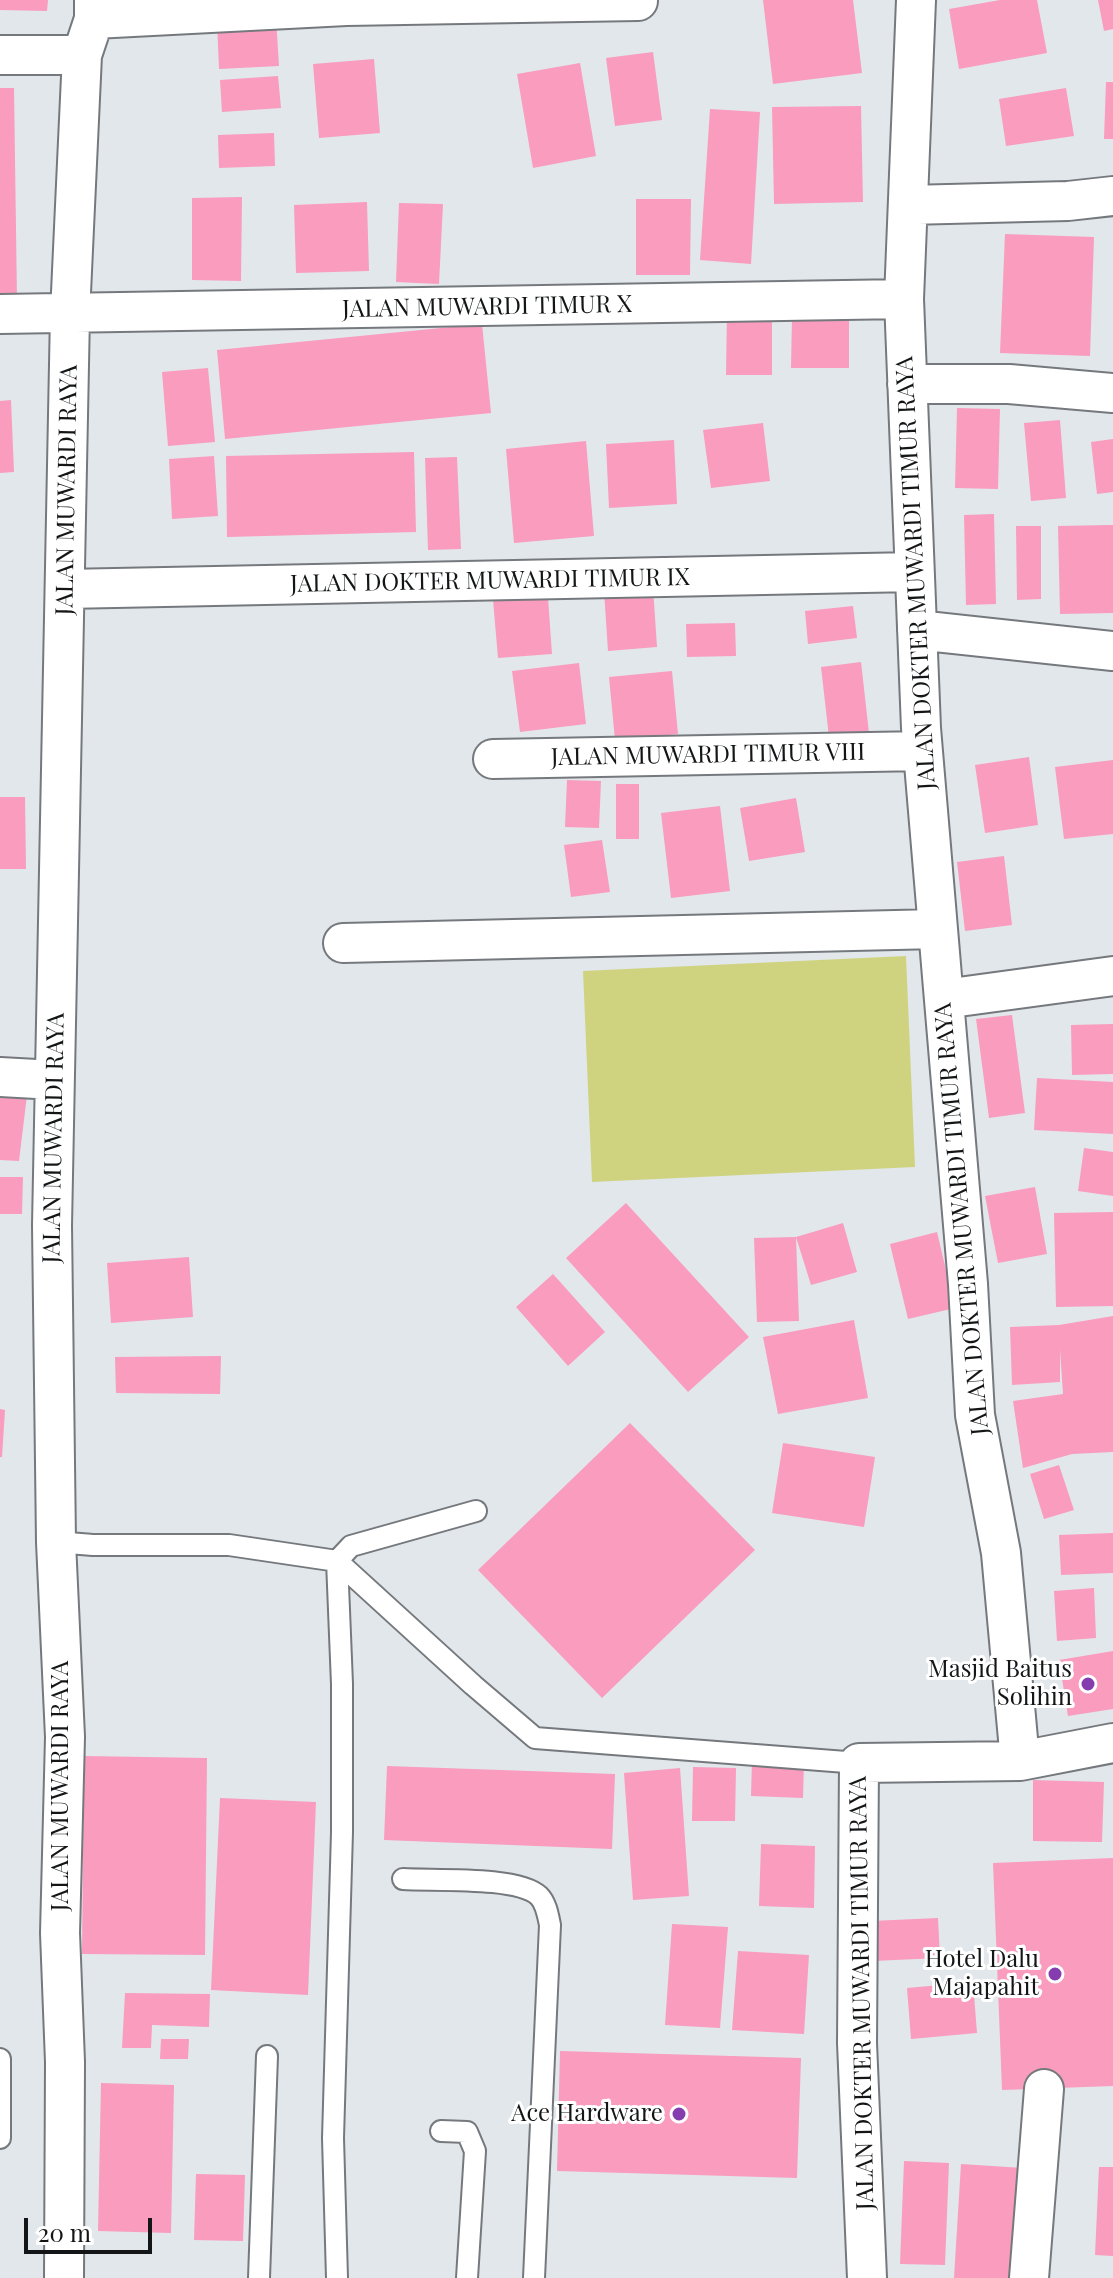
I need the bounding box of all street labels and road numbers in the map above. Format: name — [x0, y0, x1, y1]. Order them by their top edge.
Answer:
street label: JALAN MUWARDI TIMUR X — [342, 290, 632, 324]
street label: JALAN DOKTER MUWARDI TIMUR RAYA — [890, 355, 942, 791]
street label: JALAN MUWARDI RAYA — [50, 364, 84, 616]
street label: JALAN DOKTER MUWARDI TIMUR IX — [290, 563, 690, 599]
street label: JALAN MUWARDI TIMUR VIII — [551, 738, 865, 772]
street label: JALAN DOKTER MUWARDI TIMUR RAYA — [929, 1002, 995, 1436]
street label: JALAN MUWARDI RAYA — [37, 1012, 71, 1264]
street label: JALAN MUWARDI RAYA — [47, 1661, 75, 1911]
street label: JALAN DOKTER MUWARDI TIMUR RAYA — [844, 1776, 880, 2210]

